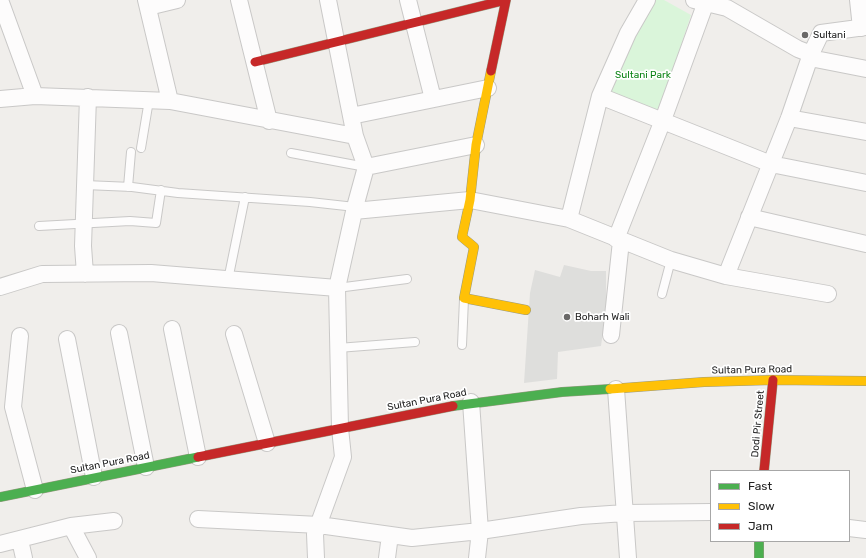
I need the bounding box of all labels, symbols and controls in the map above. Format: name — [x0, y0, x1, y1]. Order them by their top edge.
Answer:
place label: Sultani — [813, 29, 846, 41]
marker: Sultani — [800, 30, 810, 40]
park label: Sultani Park — [615, 69, 671, 81]
place label: Boharh Wali — [575, 311, 630, 323]
marker: Boharh Wali — [562, 312, 572, 322]
street label: Sultan Pura Road — [712, 363, 792, 377]
street label: Sultan Pura Road — [386, 386, 468, 414]
street label: Dodi Pir Street — [749, 390, 767, 458]
street label: Sultan Pura Road — [69, 449, 151, 477]
legend — [710, 470, 850, 542]
text: Fast — [748, 479, 772, 493]
text: Slow — [748, 499, 775, 513]
text: Jam — [748, 519, 773, 533]

